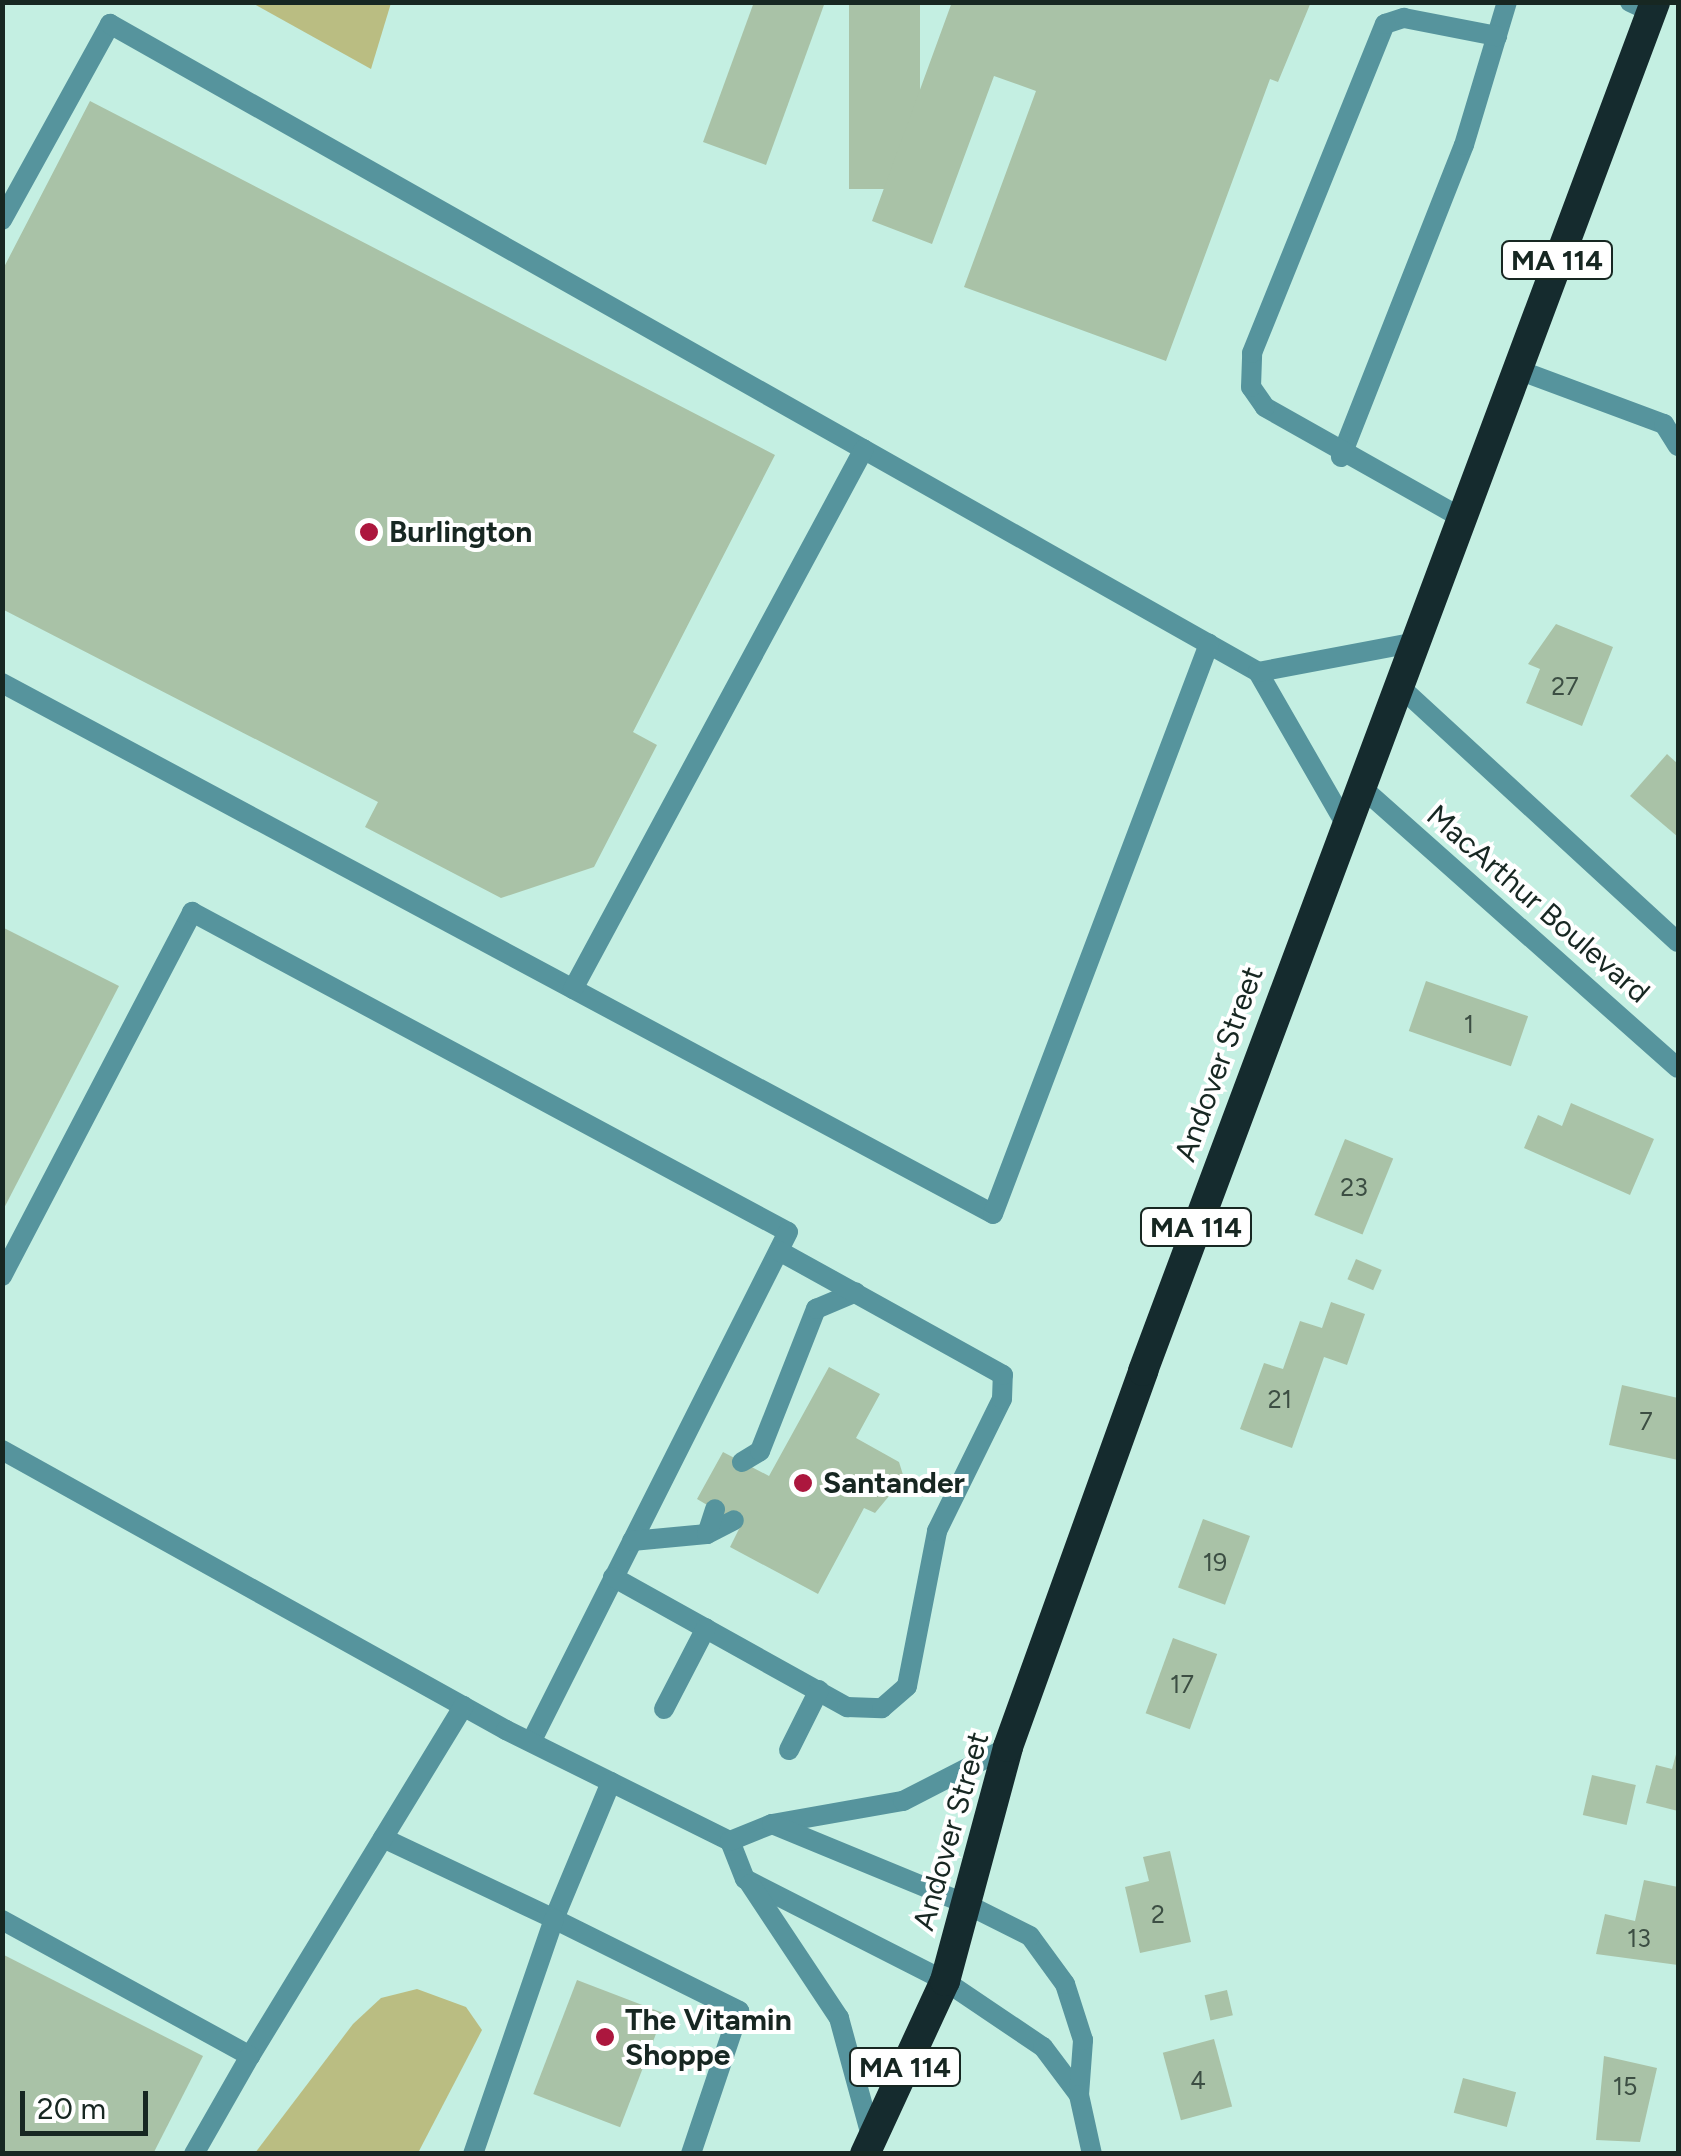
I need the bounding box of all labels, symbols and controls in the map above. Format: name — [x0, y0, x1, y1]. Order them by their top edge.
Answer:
road number: MA 114 — [1500, 237, 1614, 283]
place label: Burlington — [389, 514, 532, 550]
marker: Burlington — [358, 521, 380, 543]
house number: 27 — [1551, 671, 1579, 701]
street label: MacArthur Boulevard — [1419, 798, 1657, 1010]
street label: Andover Street — [1167, 962, 1271, 1166]
house number: 1 — [1464, 1009, 1474, 1039]
house number: 23 — [1340, 1172, 1368, 1202]
road number: MA 114 — [1138, 1204, 1254, 1250]
house number: 21 — [1268, 1384, 1292, 1414]
house number: 7 — [1639, 1406, 1653, 1436]
place label: Santander — [823, 1465, 965, 1501]
marker: Santander — [792, 1472, 814, 1494]
house number: 19 — [1203, 1547, 1227, 1577]
house number: 17 — [1170, 1669, 1194, 1699]
street label: Andover Street — [905, 1728, 997, 1934]
house number: 2 — [1151, 1899, 1165, 1929]
house number: 13 — [1627, 1923, 1651, 1953]
place label: The Vitamin Shoppe — [625, 2002, 792, 2072]
marker: The Vitamin Shoppe — [594, 2026, 616, 2048]
road number: MA 114 — [848, 2044, 962, 2090]
house number: 4 — [1190, 2065, 1206, 2095]
scale bar — [25, 2071, 152, 2133]
house number: 15 — [1613, 2071, 1637, 2101]
text: 20 m — [37, 2090, 106, 2127]

